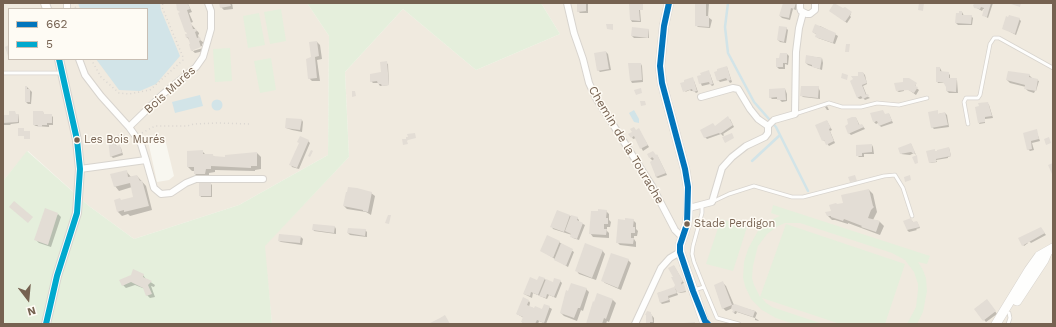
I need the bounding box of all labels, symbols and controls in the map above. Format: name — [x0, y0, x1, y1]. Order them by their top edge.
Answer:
legend — [8, 8, 148, 60]
text: 662 — [46, 17, 68, 31]
text: 5 — [46, 37, 53, 51]
street label: Bois Murés — [141, 63, 199, 117]
street label: Chemin de la Tourache — [585, 83, 667, 207]
place label: Les Bois Murés — [84, 133, 165, 147]
marker: Les Bois Murés — [72, 135, 82, 145]
place label: Stade Perdigon — [694, 217, 775, 231]
marker: Stade Perdigon — [682, 219, 692, 229]
north arrow — [8, 279, 48, 319]
text: N — [26, 304, 37, 318]

